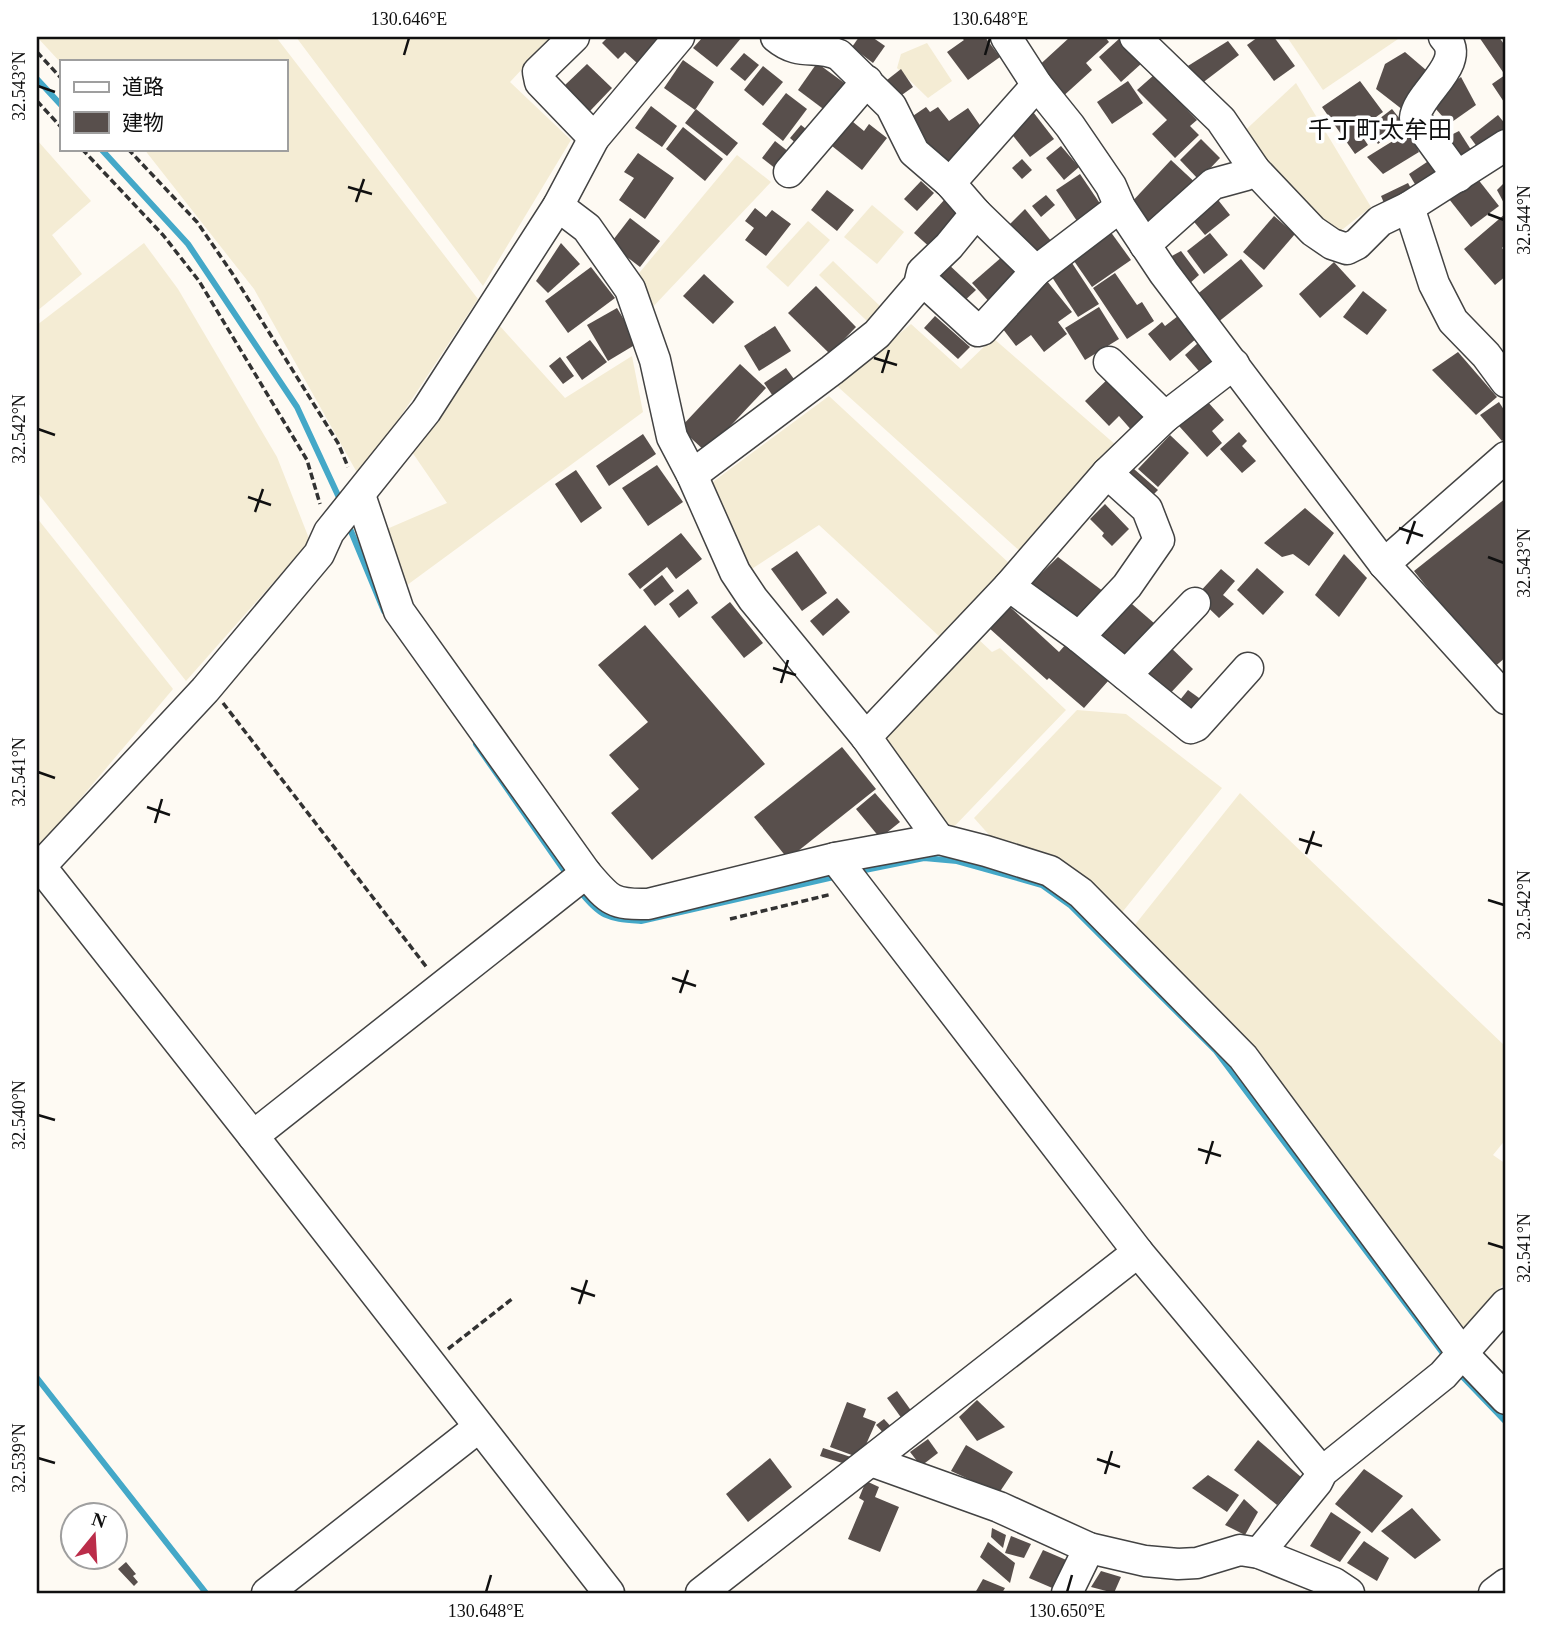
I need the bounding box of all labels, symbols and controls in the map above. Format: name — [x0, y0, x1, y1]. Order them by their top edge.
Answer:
text: 130.646°E — [371, 9, 447, 29]
text: 130.648°E — [952, 9, 1028, 29]
text: 32.543°N — [9, 51, 29, 121]
legend — [60, 60, 287, 150]
text: 道路 — [122, 75, 164, 99]
text: 建物 — [122, 111, 164, 135]
district label: 千丁町太牟田 — [1308, 117, 1452, 143]
text: 32.544°N — [1514, 185, 1534, 255]
text: 32.542°N — [9, 394, 29, 464]
text: 32.543°N — [1514, 528, 1534, 598]
text: 32.541°N — [9, 737, 29, 807]
text: 32.542°N — [1514, 870, 1534, 940]
text: 32.540°N — [9, 1080, 29, 1150]
text: 32.541°N — [1514, 1213, 1534, 1283]
text: 32.539°N — [9, 1423, 29, 1493]
north arrow — [60, 1500, 130, 1570]
text: N — [89, 1508, 109, 1532]
text: 130.648°E — [448, 1601, 524, 1621]
text: 130.650°E — [1029, 1601, 1105, 1621]

